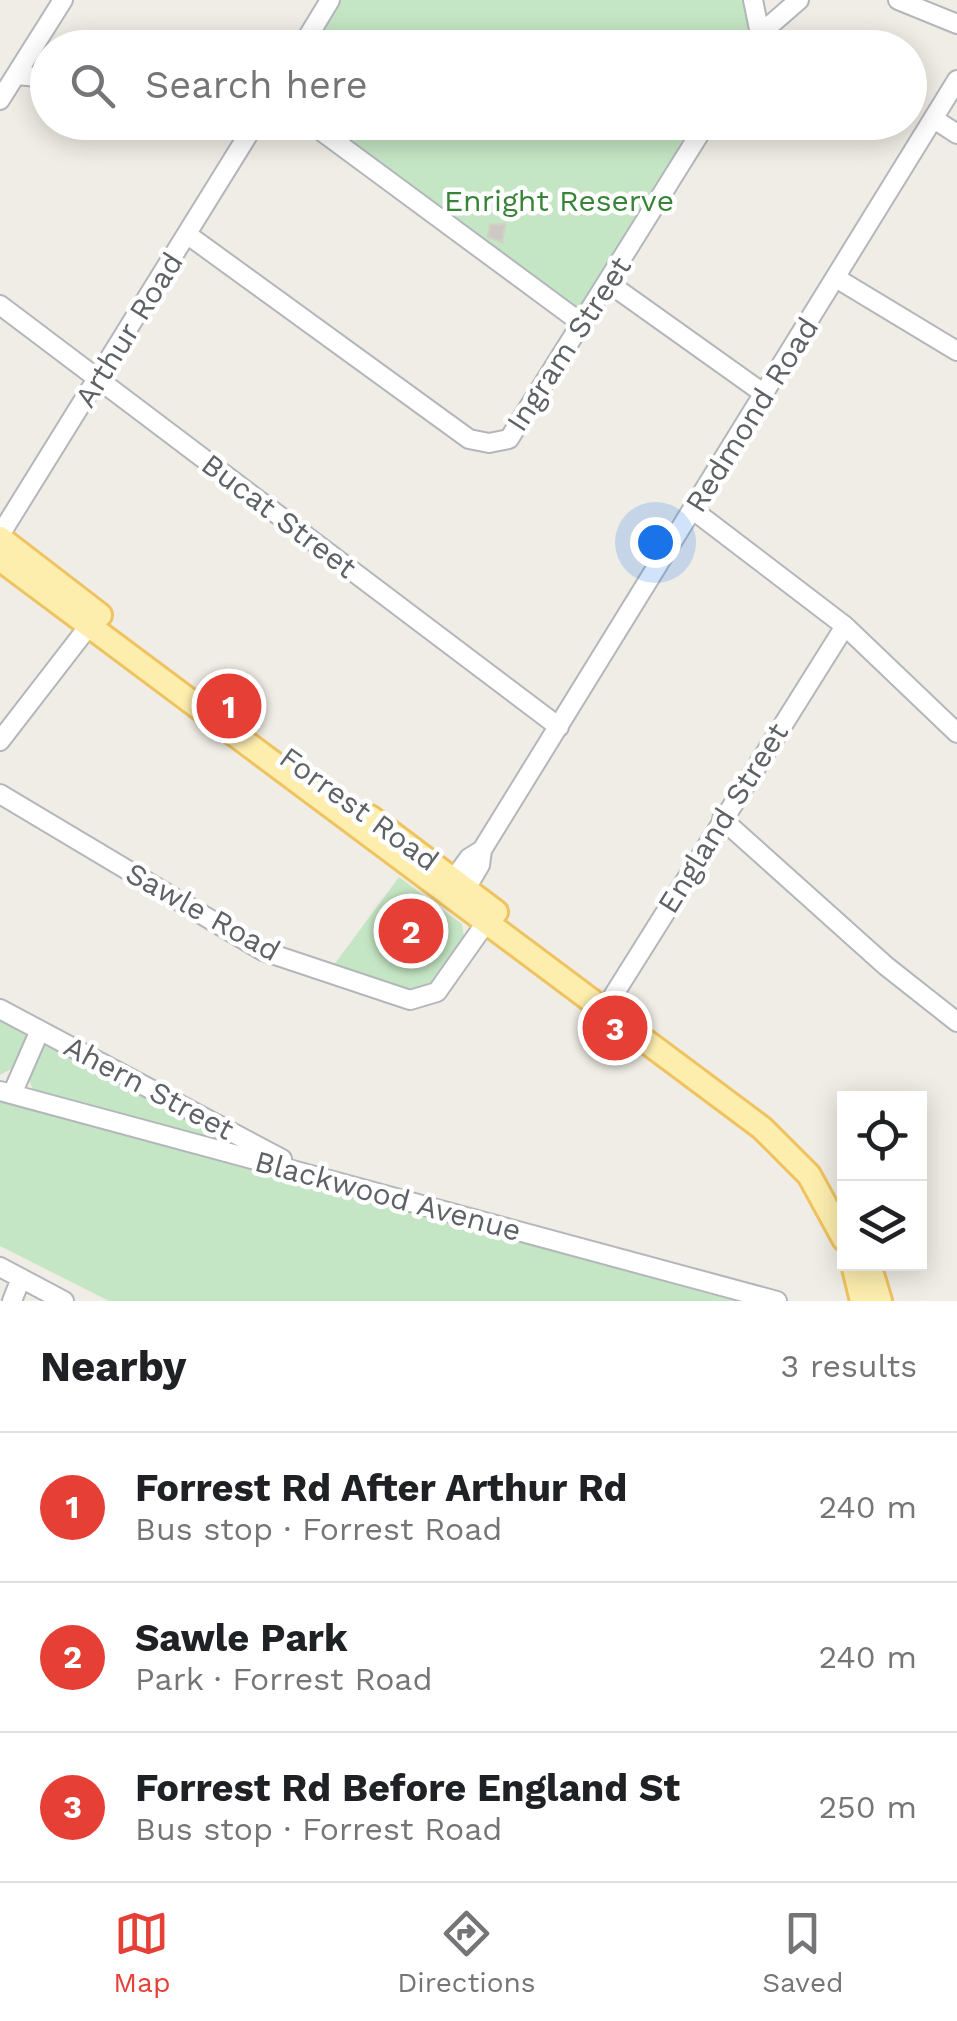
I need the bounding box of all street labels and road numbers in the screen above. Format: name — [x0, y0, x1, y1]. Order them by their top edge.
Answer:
street label: Arthur Road — [67, 246, 190, 414]
street label: Ingram Street — [499, 249, 638, 438]
street label: Redmond Road — [678, 311, 826, 519]
street label: Bucat Street — [195, 446, 364, 585]
street label: England Street — [650, 716, 795, 919]
street label: Forrest Road — [273, 739, 446, 878]
street label: Sawle Road — [120, 855, 286, 968]
street label: Ahern Street — [58, 1028, 240, 1147]
street label: Blackwood Avenue — [251, 1143, 525, 1248]

